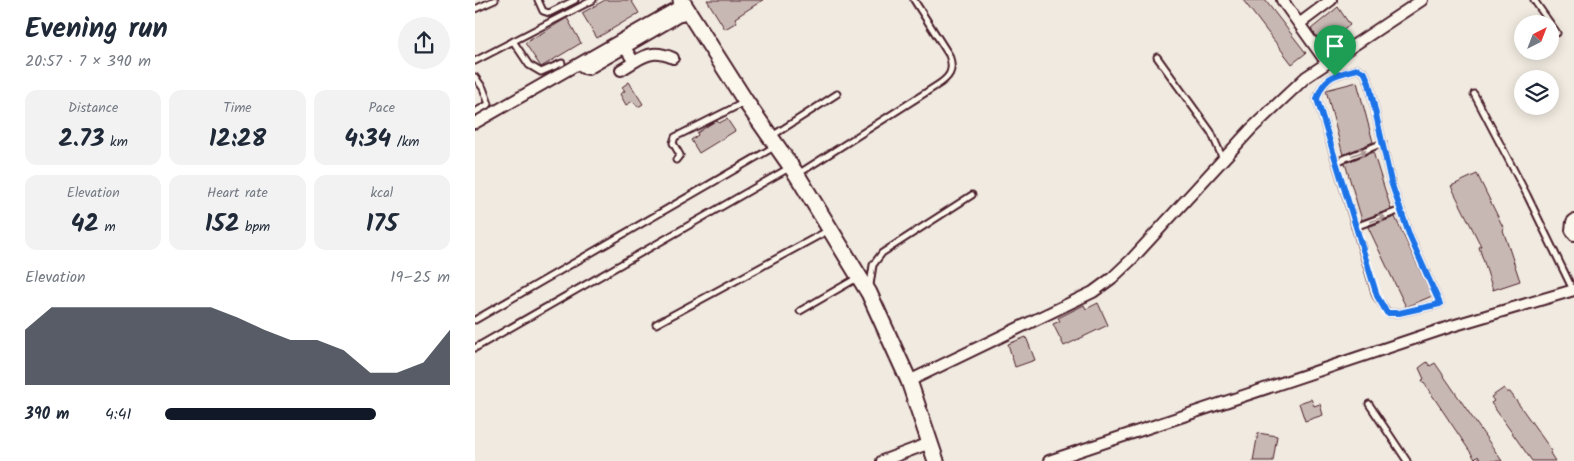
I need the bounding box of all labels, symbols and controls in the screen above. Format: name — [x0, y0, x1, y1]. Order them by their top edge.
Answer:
text: Evening run — [25, 7, 168, 52]
north arrow — [1514, 15, 1559, 60]
map controls — [1514, 15, 1559, 115]
button: share — [398, 17, 450, 69]
pin — [1314, 25, 1356, 76]
icon: arrive — [1321, 32, 1349, 60]
text: 20:57 · 7 × 390 m — [25, 49, 151, 74]
button: layers — [1514, 70, 1559, 115]
text: Distance — [68, 97, 118, 119]
text: Time — [223, 97, 252, 119]
text: Pace — [368, 97, 395, 119]
text: 2.73 — [59, 119, 104, 159]
text: 12:28 — [209, 119, 266, 159]
text: 4:34 — [344, 119, 391, 159]
text: km — [104, 131, 128, 153]
text: /km — [391, 131, 420, 153]
one-way arrow — [1351, 147, 1366, 157]
text: Elevation — [67, 182, 120, 204]
text: Heart rate — [207, 182, 268, 204]
text: kcal — [370, 182, 393, 204]
text: 42 — [71, 204, 99, 244]
text: 152 — [205, 204, 239, 244]
text: 175 — [366, 204, 398, 244]
one-way arrow — [1370, 214, 1385, 223]
text: m — [99, 216, 116, 238]
text: bpm — [239, 216, 270, 238]
text: Elevation — [25, 265, 86, 290]
text: 19–25 m — [390, 265, 450, 290]
text: 390 m — [25, 402, 69, 427]
text: 4:41 — [105, 402, 132, 427]

